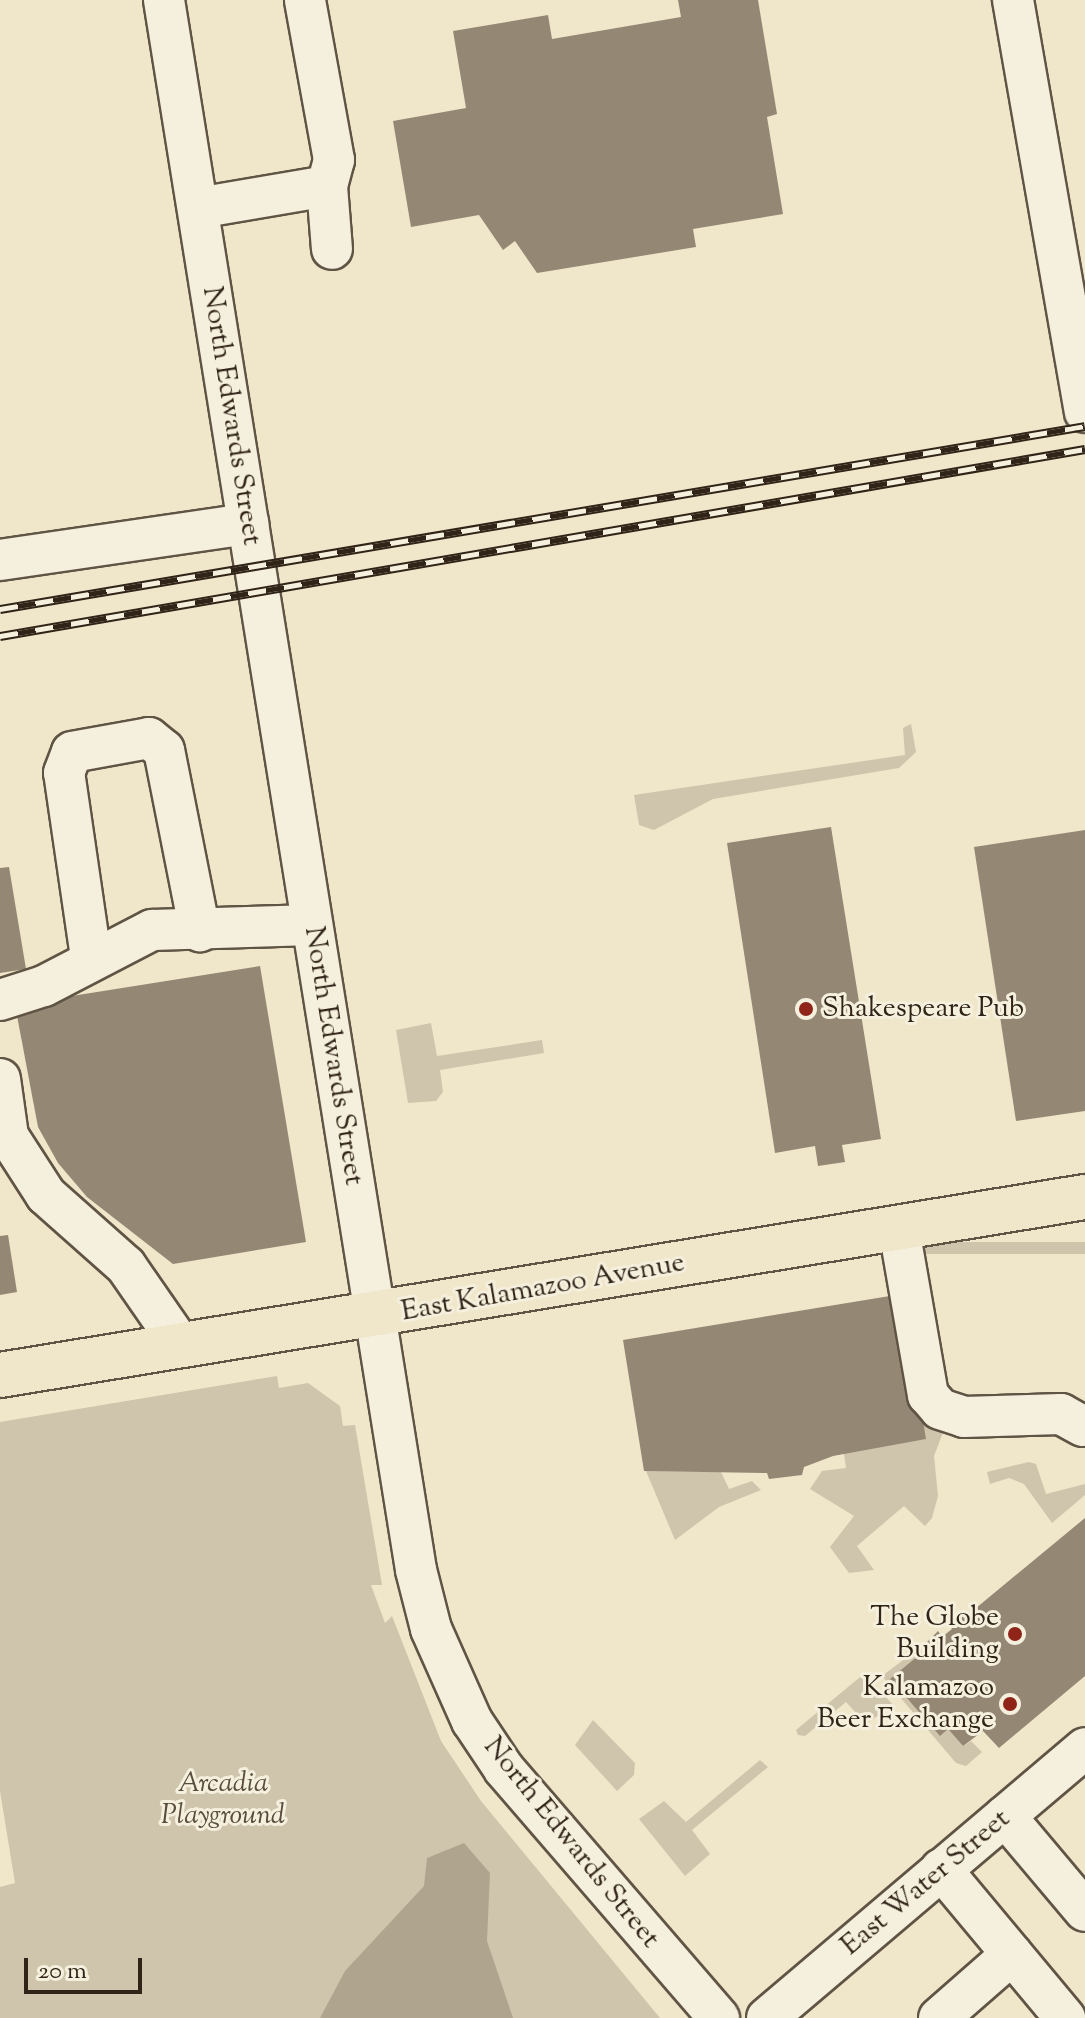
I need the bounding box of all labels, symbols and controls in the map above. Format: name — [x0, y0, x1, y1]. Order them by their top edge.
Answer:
street label: North Edwards Street — [194, 284, 268, 548]
street label: North Edwards Street — [296, 924, 370, 1188]
place label: Shakespeare Pub — [822, 992, 1024, 1026]
marker: Shakespeare Pub — [797, 1000, 815, 1018]
street label: East Kalamazoo Avenue — [399, 1247, 687, 1329]
place label: The Globe Building — [870, 1601, 999, 1667]
marker: The Globe Building — [1006, 1625, 1024, 1643]
place label: Kalamazoo Beer Exchange — [817, 1671, 994, 1737]
marker: Kalamazoo Beer Exchange — [1001, 1695, 1019, 1713]
street label: North Edwards Street — [476, 1731, 666, 1955]
park label: Arcadia Playground — [161, 1767, 285, 1833]
street label: East Water Street — [835, 1803, 1017, 1963]
scale bar — [28, 1942, 146, 1992]
text: 20 m — [38, 1955, 87, 1989]

